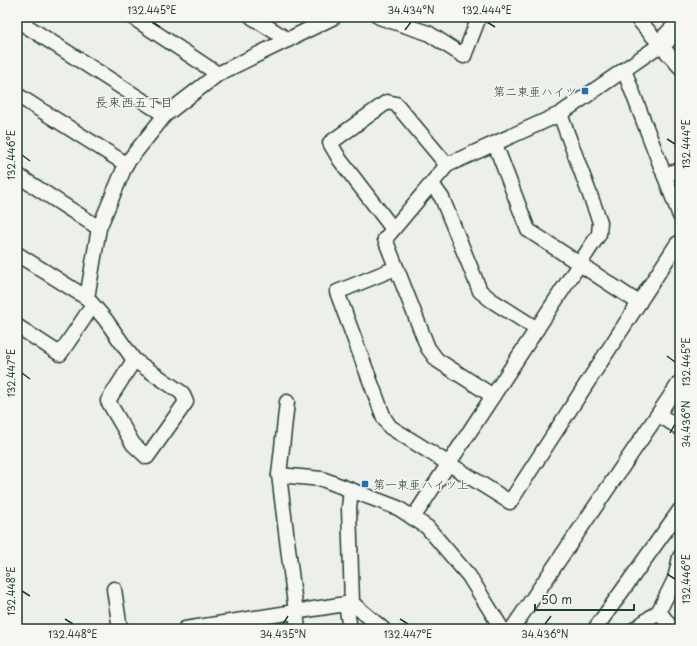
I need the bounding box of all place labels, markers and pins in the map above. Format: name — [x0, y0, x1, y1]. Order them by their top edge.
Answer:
place label: 第二東亜ハイツ — [493, 82, 577, 100]
marker: 第二東亜ハイツ — [580, 86, 590, 96]
place label: 第一東亜ハイツ上 — [373, 475, 469, 493]
marker: 第一東亜ハイツ上 — [360, 479, 370, 489]

